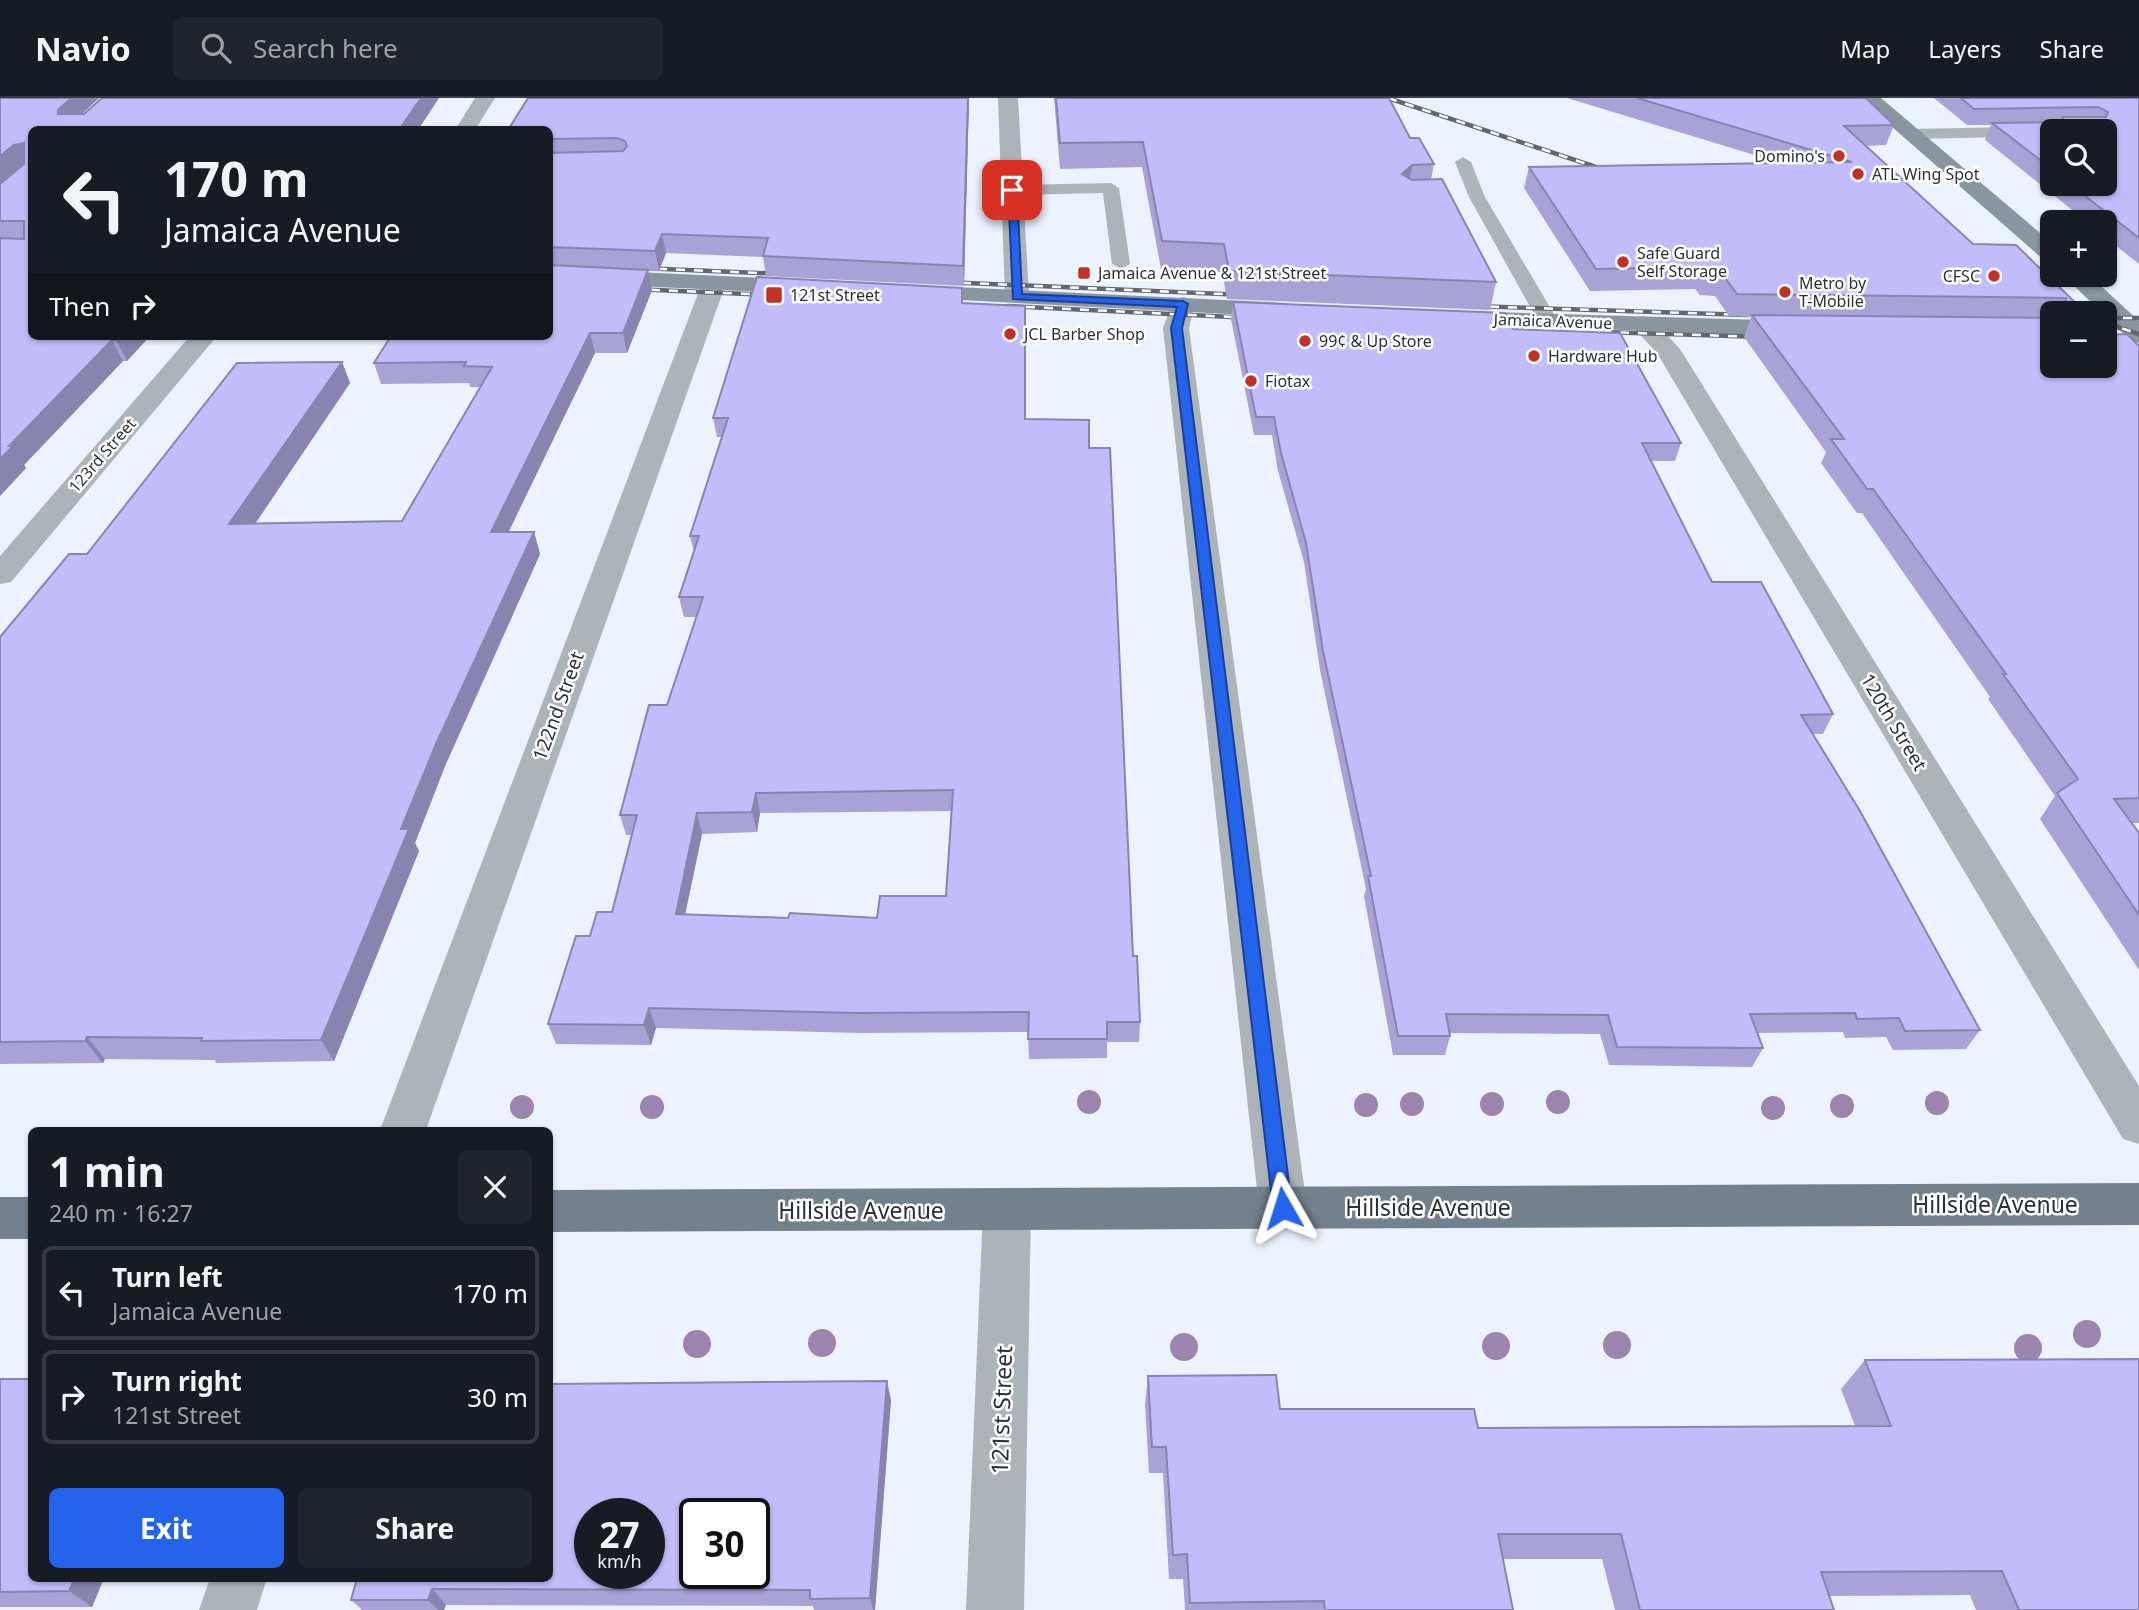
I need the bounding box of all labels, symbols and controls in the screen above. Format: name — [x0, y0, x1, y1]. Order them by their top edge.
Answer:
search box — [173, 17, 663, 80]
text: Navio — [35, 26, 131, 71]
icon: search — [197, 29, 235, 67]
text: Search here — [253, 30, 398, 66]
text: Map — [1840, 32, 1890, 65]
text: Layers — [1928, 32, 2002, 65]
text: Share — [2040, 32, 2104, 65]
map controls — [2040, 119, 2117, 378]
button: search — [2040, 119, 2117, 196]
text: 170 m — [164, 145, 309, 211]
place label: Domino's — [1754, 145, 1825, 167]
marker: Domino's — [1831, 148, 1847, 164]
icon: left — [49, 154, 140, 245]
pin — [982, 160, 1042, 220]
place label: ATL Wing Spot — [1872, 163, 1980, 185]
marker: ATL Wing Spot — [1850, 166, 1866, 182]
icon: arrive — [993, 171, 1031, 209]
text: Jamaica Avenue — [164, 208, 401, 251]
button: + — [2040, 210, 2117, 287]
place label: Safe Guard Self Storage — [1637, 242, 1727, 282]
marker: Safe Guard Self Storage — [1615, 254, 1631, 270]
place label: Jamaica Avenue & 121st Street — [1096, 262, 1326, 284]
marker: Jamaica Avenue & 121st Street — [1076, 265, 1092, 281]
place label: CFSC — [1943, 265, 1980, 287]
marker: CFSC — [1986, 268, 2002, 284]
place label: Metro by T-Mobile — [1799, 272, 1867, 312]
place label: 121st Street — [790, 284, 880, 306]
marker: Metro by T-Mobile — [1777, 284, 1793, 300]
marker: 121st Street — [764, 285, 784, 305]
icon: right — [124, 287, 162, 325]
text: Then — [49, 288, 110, 324]
button: − — [2040, 301, 2117, 378]
street label: Jamaica Avenue — [1491, 308, 1613, 334]
place label: JCL Barber Shop — [1022, 323, 1145, 345]
marker: JCL Barber Shop — [1002, 326, 1018, 342]
place label: 99¢ & Up Store — [1319, 330, 1432, 352]
marker: 99¢ & Up Store — [1297, 333, 1313, 349]
place label: Hardware Hub — [1548, 345, 1658, 367]
marker: Hardware Hub — [1526, 348, 1542, 364]
place label: Fiotax — [1265, 370, 1311, 392]
marker: Fiotax — [1243, 373, 1259, 389]
street label: 123rd Street — [63, 413, 141, 497]
street label: 122nd Street — [526, 648, 590, 764]
street label: 120th Street — [1855, 669, 1933, 776]
text: 1 min — [49, 1142, 165, 1199]
button: close — [458, 1150, 532, 1224]
position arrow — [1246, 1171, 1320, 1245]
street label: Hillside Avenue — [1912, 1188, 2078, 1220]
street label: Hillside Avenue — [1345, 1191, 1511, 1223]
street label: Hillside Avenue — [778, 1194, 944, 1226]
text: 240 m · 16:27 — [49, 1197, 193, 1229]
text: Turn left — [112, 1259, 223, 1295]
icon: left — [53, 1274, 91, 1312]
text: 170 m — [452, 1275, 528, 1311]
text: Jamaica Avenue — [112, 1295, 282, 1327]
street label: 121st Street — [983, 1345, 1019, 1475]
text: Turn right — [112, 1363, 242, 1399]
icon: right — [53, 1378, 91, 1416]
text: 30 m — [467, 1379, 528, 1415]
text: 121st Street — [112, 1399, 241, 1431]
button: Exit — [49, 1488, 284, 1568]
button: Share — [298, 1488, 532, 1568]
speed limit sign: 30 — [679, 1498, 770, 1589]
text: 27 — [599, 1511, 640, 1558]
text: km/h — [597, 1549, 642, 1573]

